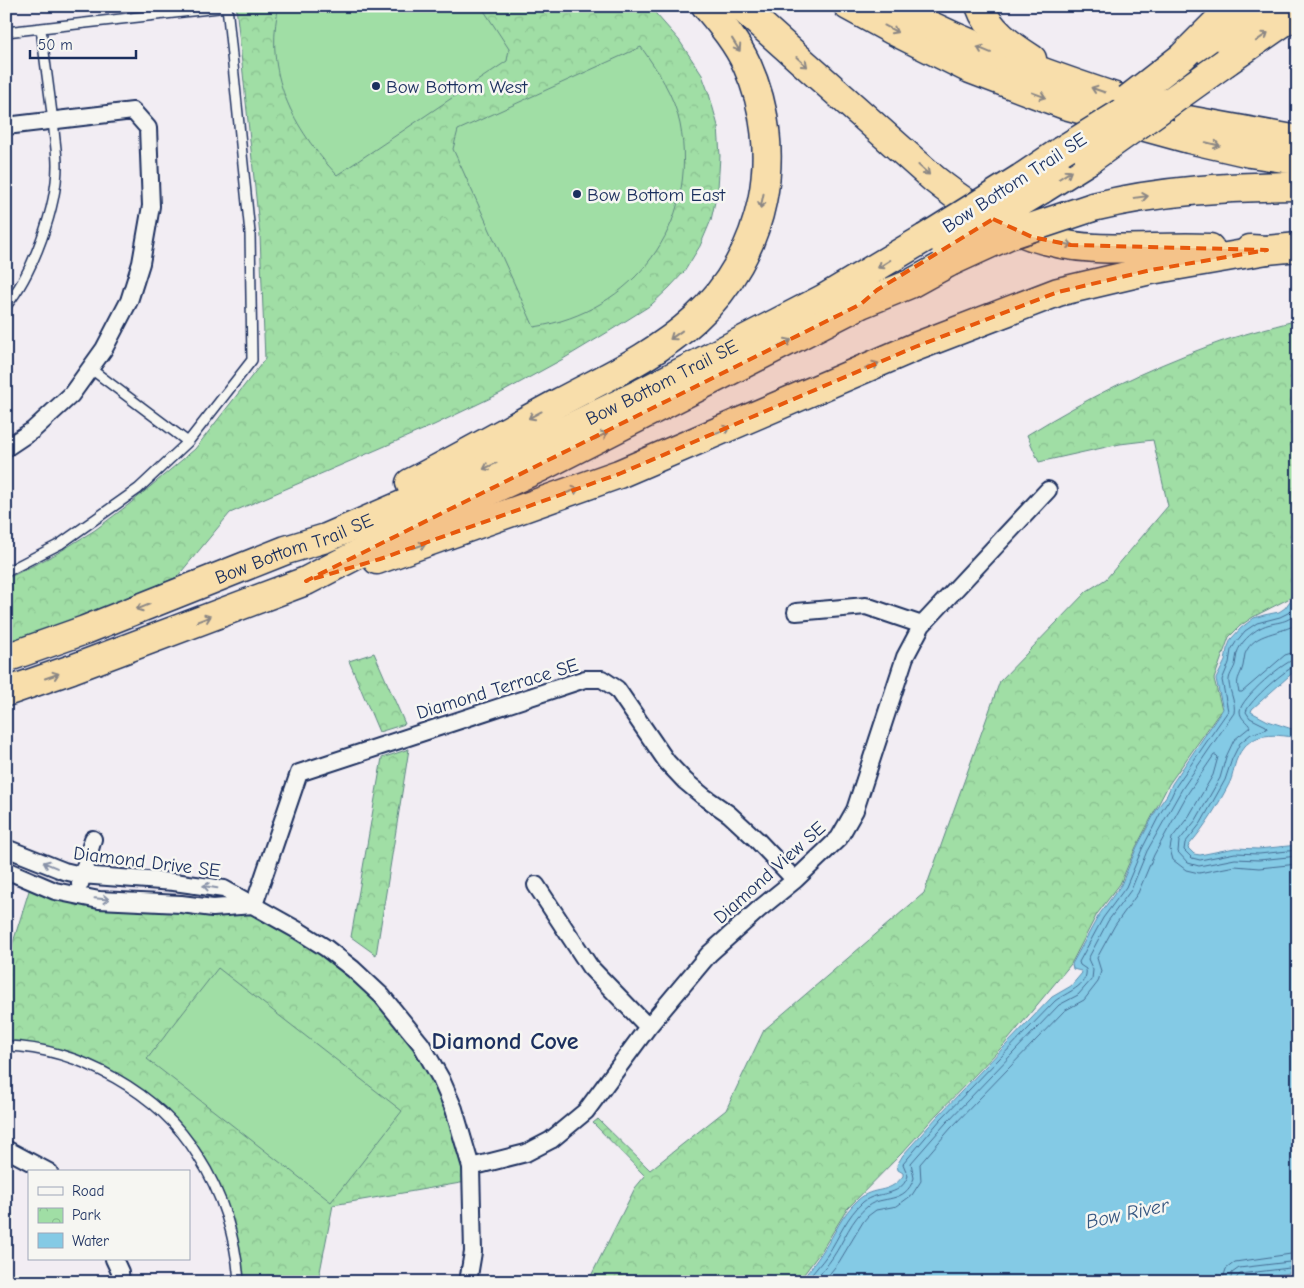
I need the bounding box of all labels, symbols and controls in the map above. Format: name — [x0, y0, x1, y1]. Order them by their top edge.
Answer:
one-way arrow — [883, 25, 898, 35]
scale bar — [30, 28, 136, 60]
one-way arrow — [1255, 32, 1269, 42]
text: 50 m — [38, 36, 73, 54]
one-way arrow — [730, 38, 741, 52]
one-way arrow — [977, 45, 992, 54]
one-way arrow — [796, 56, 809, 68]
place label: Bow Bottom West — [386, 76, 528, 98]
marker: Bow Bottom West — [370, 80, 382, 92]
one-way arrow — [1090, 85, 1106, 95]
one-way arrow — [1031, 91, 1047, 100]
street label: Bow Bottom Trail SE — [938, 128, 1091, 238]
one-way arrow — [1204, 140, 1220, 149]
one-way arrow — [917, 164, 930, 176]
one-way arrow — [1057, 170, 1071, 180]
place label: Bow Bottom East — [587, 184, 726, 206]
marker: Bow Bottom East — [571, 188, 583, 200]
one-way arrow — [1133, 191, 1149, 201]
one-way arrow — [757, 193, 766, 209]
one-way arrow — [1057, 240, 1073, 249]
one-way arrow — [877, 259, 891, 269]
one-way arrow — [669, 330, 683, 340]
street label: Bow Bottom Trail SE — [582, 335, 741, 430]
one-way arrow — [777, 338, 792, 348]
one-way arrow — [864, 361, 879, 370]
one-way arrow — [529, 411, 543, 421]
one-way arrow — [715, 424, 730, 433]
one-way arrow — [593, 431, 608, 441]
one-way arrow — [483, 462, 498, 472]
one-way arrow — [564, 486, 579, 495]
street label: Bow Bottom Trail SE — [212, 509, 376, 589]
one-way arrow — [411, 541, 426, 550]
one-way arrow — [136, 603, 151, 612]
one-way arrow — [196, 614, 212, 623]
street label: Diamond Terrace SE — [414, 654, 581, 724]
one-way arrow — [44, 671, 60, 680]
street label: Diamond View SE — [709, 817, 830, 929]
street label: Diamond Drive SE — [72, 842, 222, 882]
one-way arrow — [43, 859, 58, 869]
one-way arrow — [202, 881, 218, 891]
one-way arrow — [94, 895, 110, 904]
district label: Diamond Cove — [432, 1027, 579, 1055]
legend — [28, 1170, 190, 1260]
text: Road — [72, 1182, 104, 1200]
water label: Bow River — [1084, 1193, 1172, 1233]
text: Park — [72, 1206, 101, 1224]
text: Water — [72, 1232, 109, 1250]

